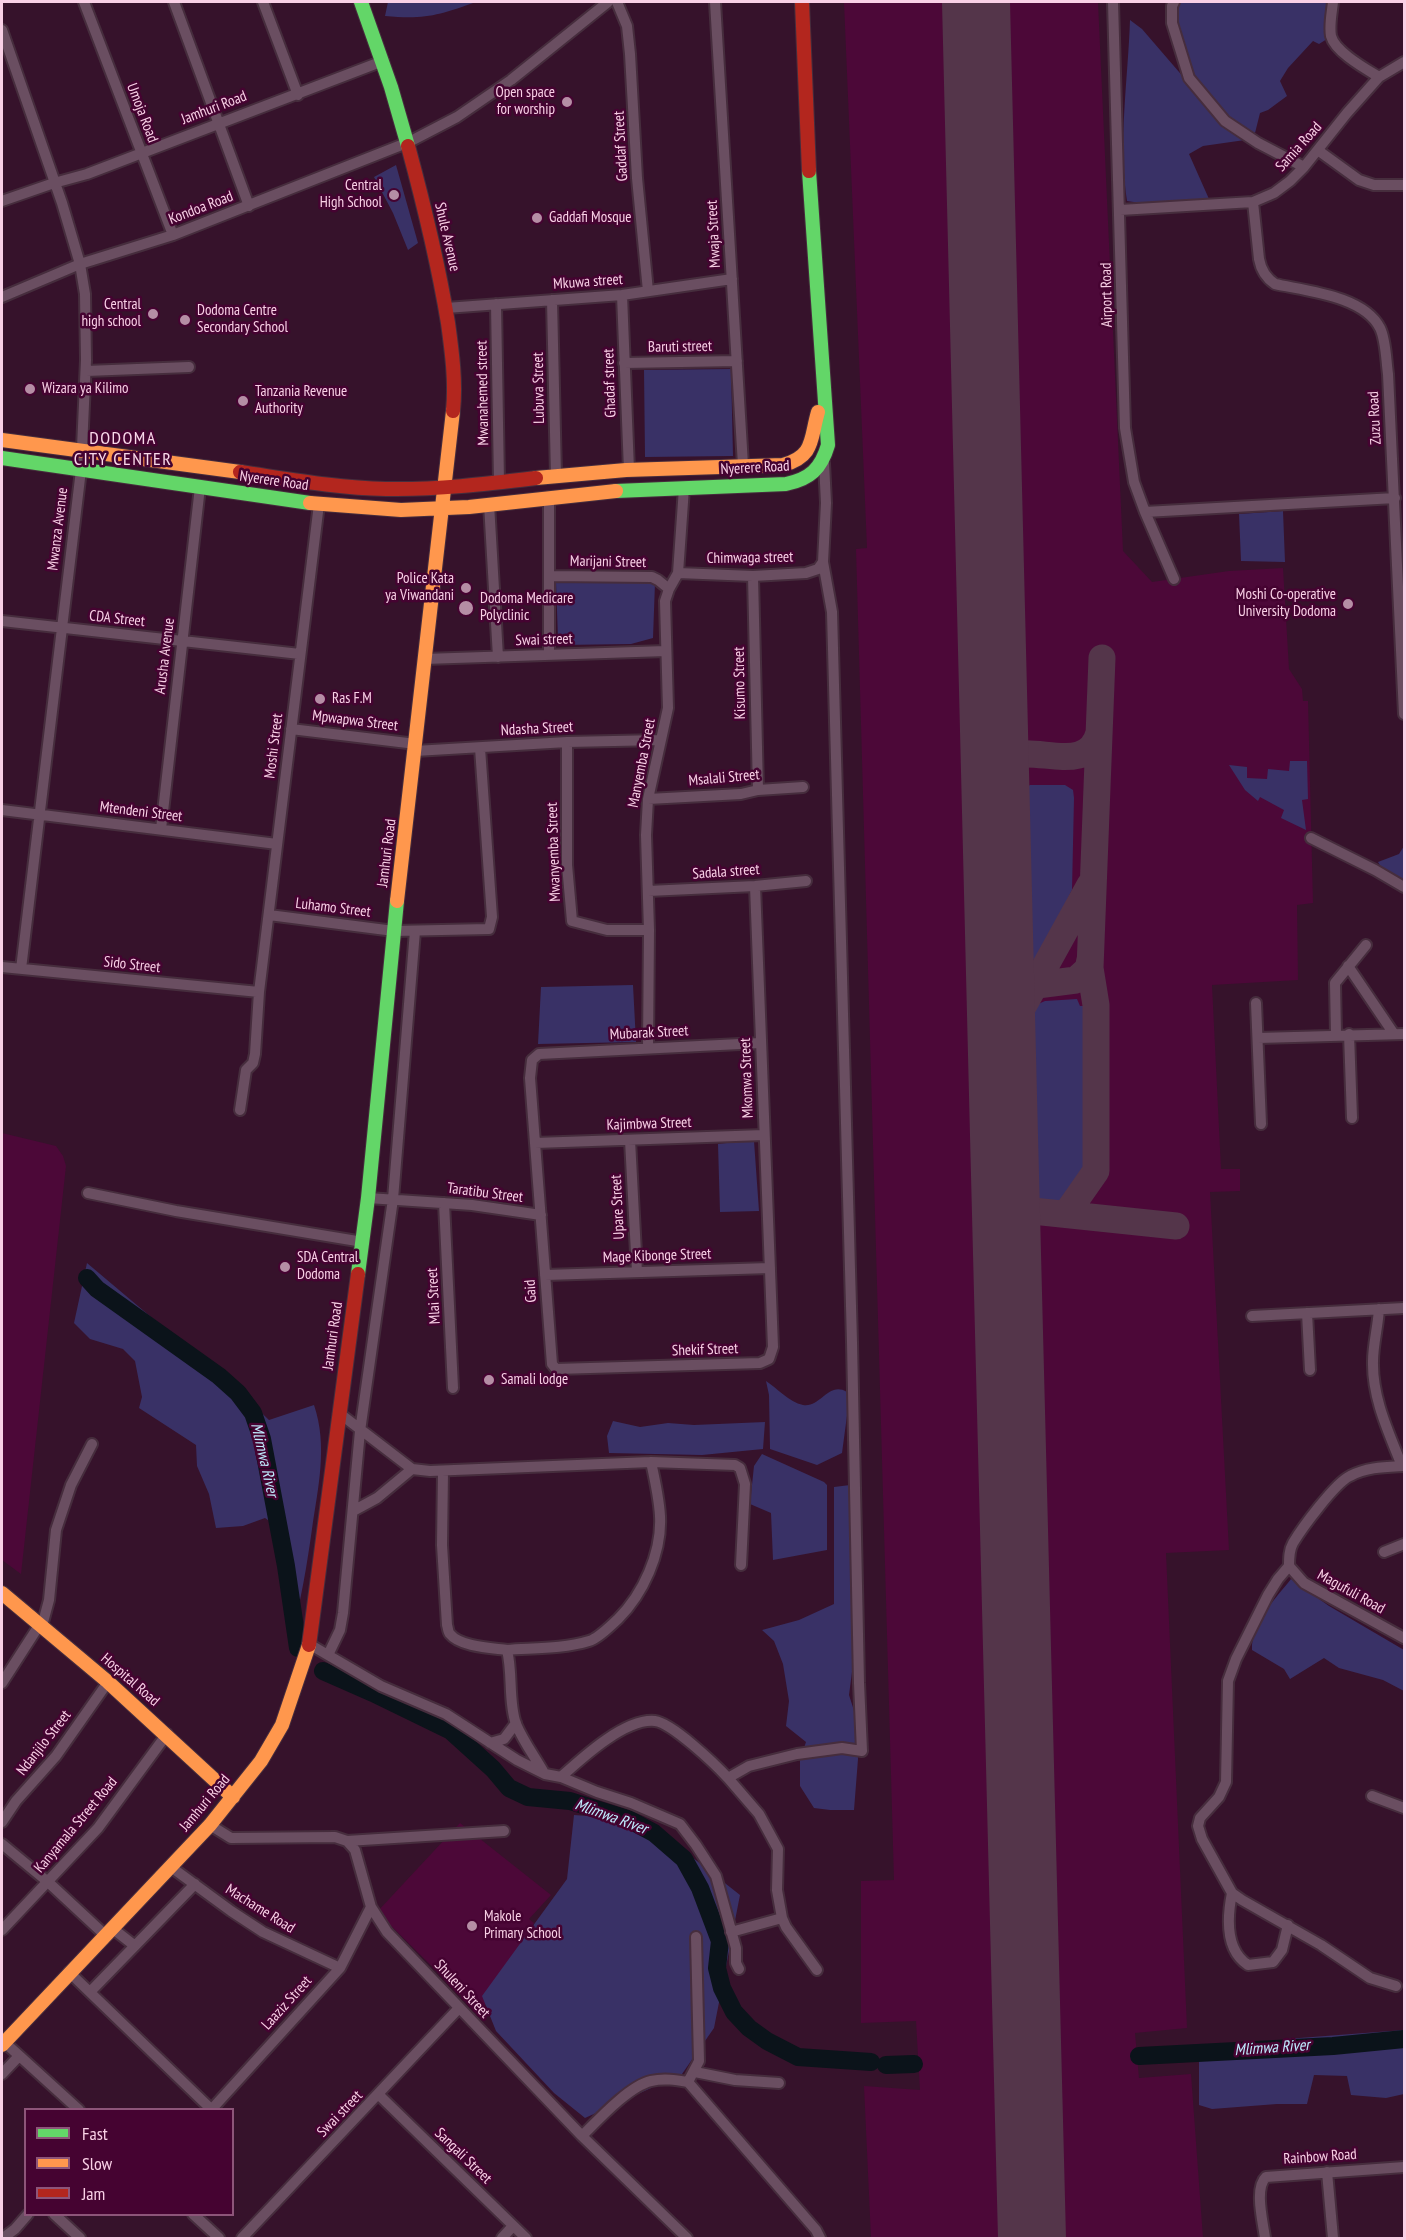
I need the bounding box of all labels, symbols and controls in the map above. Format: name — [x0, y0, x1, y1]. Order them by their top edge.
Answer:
street label: Umoja Road — [122, 81, 162, 145]
place label: Open space for worship — [495, 84, 555, 119]
street label: Jamhuri Road — [179, 87, 249, 129]
marker: Open space for worship — [560, 95, 574, 109]
street label: Gaddaf Street — [610, 110, 632, 182]
street label: Samia Road — [1272, 119, 1326, 175]
place label: Central High School — [320, 177, 382, 212]
street label: Kondoa Road — [166, 187, 236, 229]
marker: Central High School — [387, 188, 401, 202]
street label: Mwaja Street — [703, 200, 725, 268]
street label: Shule Avenue — [430, 201, 464, 273]
place label: Gaddafi Mosque — [549, 209, 631, 227]
marker: Gaddafi Mosque — [530, 211, 544, 225]
street label: Airport Road — [1097, 262, 1117, 328]
street label: Mkuwa street — [553, 271, 623, 293]
place label: Central high school — [81, 296, 141, 331]
place label: Dodoma Centre Secondary School — [197, 302, 288, 337]
marker: Central high school — [146, 307, 160, 321]
marker: Dodoma Centre Secondary School — [178, 313, 192, 327]
street label: Baruti street — [648, 337, 712, 357]
street label: Mwanahemed street — [473, 340, 493, 446]
street label: Ghadaf street — [600, 348, 620, 418]
street label: Lubuva Street — [529, 352, 549, 424]
place label: Wizara ya Kilimo — [42, 380, 128, 398]
marker: Wizara ya Kilimo — [23, 382, 37, 396]
place label: Tanzania Revenue Authority — [255, 383, 347, 418]
street label: Zuzu Road — [1365, 391, 1385, 445]
marker: Tanzania Revenue Authority — [236, 394, 250, 408]
district label: DODOMA CITY CENTER — [74, 428, 172, 470]
street label: Nyerere Road — [720, 457, 790, 479]
street label: Nyerere Road — [238, 467, 310, 495]
street label: Mwanza Avenue — [44, 486, 72, 572]
street label: Chimwaga street — [706, 548, 794, 568]
street label: Marijani Street — [570, 552, 646, 572]
place label: Police Kata ya Viwandani — [385, 570, 454, 605]
marker: Police Kata ya Viwandani — [459, 581, 473, 595]
place label: Moshi Co-operative University Dodoma — [1236, 586, 1336, 621]
place label: Dodoma Medicare Polyclinic — [480, 590, 573, 625]
marker: Moshi Co-operative University Dodoma — [1341, 597, 1355, 611]
marker: Dodoma Medicare Polyclinic — [457, 599, 475, 617]
street label: CDA Street — [88, 607, 146, 631]
street label: Arusha Avenue — [151, 617, 179, 695]
street label: Swai street — [515, 630, 573, 650]
street label: Kisumo Street — [730, 646, 750, 720]
place label: Ras F.M — [332, 690, 372, 708]
marker: Ras F.M — [313, 692, 327, 706]
street label: Mpwapwa Street — [311, 707, 399, 735]
street label: Moshi Street — [261, 713, 287, 779]
street label: Manyemba Street — [625, 717, 659, 809]
street label: Ndasha Street — [500, 718, 574, 740]
street label: Msalali Street — [688, 766, 760, 790]
street label: Mtendeni Street — [99, 798, 183, 826]
street label: Mwanyemba Street — [543, 802, 565, 902]
street label: Jamhuri Road — [374, 818, 400, 888]
street label: Sadala street — [692, 861, 760, 883]
street label: Luhamo Street — [294, 894, 372, 922]
street label: Sido Street — [103, 953, 161, 977]
street label: Mubarak Street — [609, 1022, 689, 1044]
street label: Mkomwa Street — [737, 1037, 757, 1119]
street label: Kajimbwa Street — [606, 1114, 692, 1134]
street label: Upare Street — [607, 1174, 629, 1240]
street label: Taratibu Street — [446, 1179, 524, 1207]
street label: Mage Kibonge Street — [602, 1245, 712, 1267]
place label: SDA Central Dodoma — [297, 1249, 358, 1284]
marker: SDA Central Dodoma — [278, 1260, 292, 1274]
street label: Mlai Street — [424, 1267, 444, 1325]
street label: Gaid — [521, 1279, 541, 1303]
street label: Jamhuri Road — [319, 1301, 347, 1371]
street label: Shekif Street — [672, 1340, 738, 1360]
place label: Samali lodge — [501, 1371, 568, 1389]
marker: Samali lodge — [482, 1373, 496, 1387]
water label: Mlimwa River — [246, 1421, 282, 1499]
street label: Magufuli Road — [1314, 1566, 1388, 1618]
street label: Hospital Road — [97, 1650, 163, 1710]
street label: Ndanjílo Street — [13, 1707, 75, 1779]
street label: Jamhuri Road — [176, 1771, 234, 1835]
street label: Kanyamala Street Road — [31, 1773, 121, 1877]
water label: Mlimwa River — [572, 1795, 650, 1839]
street label: Machame Road — [222, 1881, 298, 1937]
place label: Makole Primary School — [484, 1908, 561, 1943]
marker: Makole Primary School — [465, 1919, 479, 1933]
street label: Shuleni Street — [430, 1956, 494, 2022]
street label: Laaziz Street — [258, 1972, 316, 2034]
water label: Mlimwa River — [1234, 2036, 1310, 2060]
street label: Swai street — [314, 2087, 366, 2141]
legend — [24, 2108, 234, 2216]
text: Fast — [82, 2122, 108, 2145]
street label: Sangali Street — [431, 2124, 495, 2188]
street label: Rainbow Road — [1283, 2145, 1357, 2169]
text: Slow — [82, 2152, 112, 2175]
text: Jam — [82, 2182, 105, 2205]

